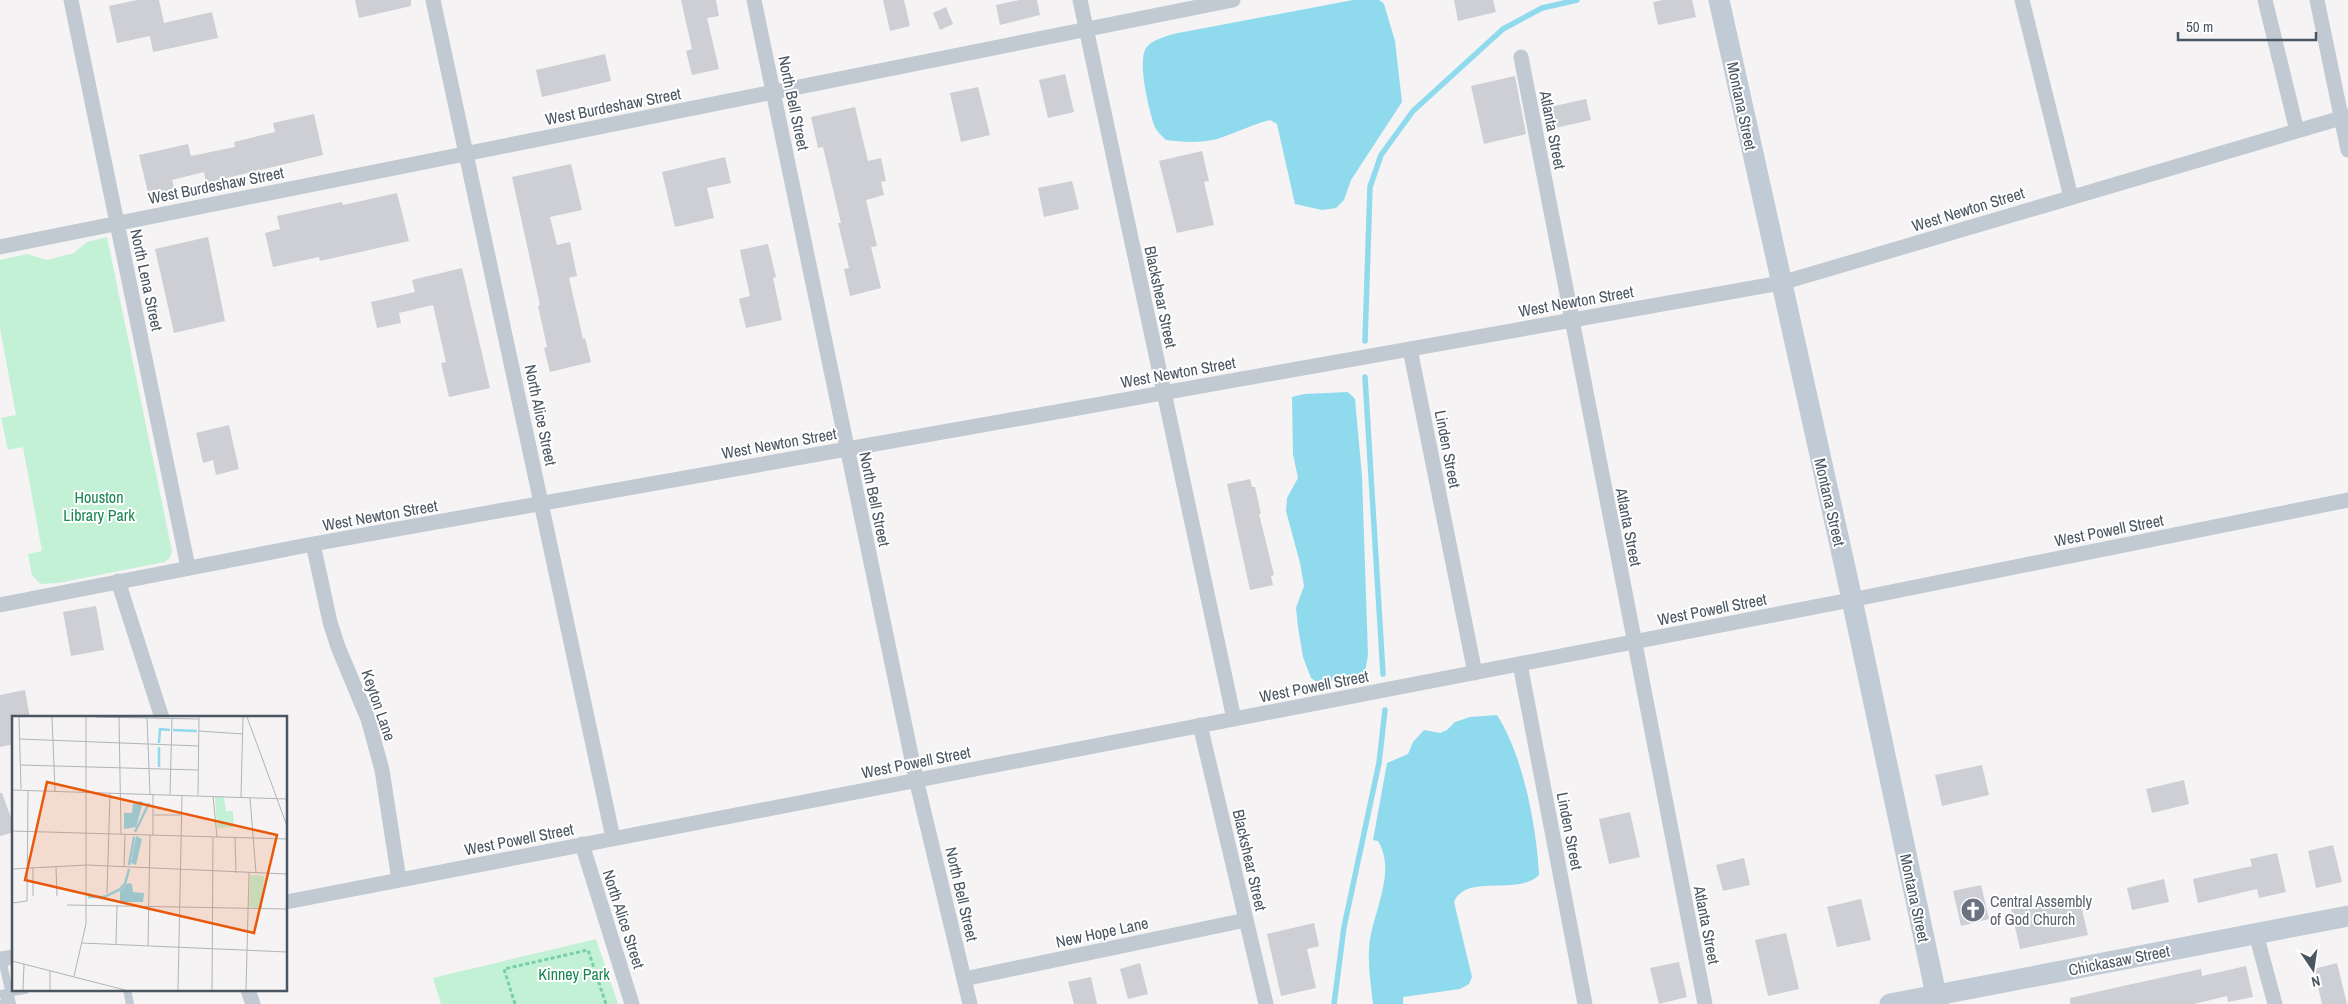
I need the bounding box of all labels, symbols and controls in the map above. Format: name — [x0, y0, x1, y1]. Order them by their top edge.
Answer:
scale bar — [2178, 10, 2316, 42]
text: 50 m — [2186, 16, 2213, 37]
street label: North Bell Street — [773, 54, 815, 153]
street label: Montana Street — [1722, 60, 1762, 153]
street label: West Burdeshaw Street — [543, 82, 683, 130]
street label: Atlanta Street — [1534, 88, 1571, 171]
street label: West Burdeshaw Street — [146, 161, 286, 209]
street label: West Newton Street — [1909, 181, 2027, 237]
street label: North Lena Street — [125, 227, 169, 333]
street label: Blackshear Street — [1139, 244, 1183, 350]
street label: West Newton Street — [1517, 280, 1636, 322]
street label: West Newton Street — [1119, 351, 1238, 393]
street label: North Alice Street — [520, 362, 563, 468]
street label: Linden Street — [1430, 408, 1466, 490]
street label: West Newton Street — [720, 422, 839, 464]
street label: North Bell Street — [854, 450, 896, 549]
street label: Montana Street — [1809, 456, 1851, 549]
street label: Atlanta Street — [1610, 485, 1647, 568]
park label: Houston Library Park — [63, 486, 135, 526]
street label: West Newton Street — [321, 494, 440, 536]
street label: West Powell Street — [2053, 509, 2166, 551]
street label: West Powell Street — [1656, 588, 1769, 630]
street label: West Powell Street — [1258, 665, 1371, 707]
street label: Keyton Lane — [357, 667, 401, 743]
inset map — [12, 716, 288, 992]
street label: West Powell Street — [860, 741, 973, 783]
street label: Linden Street — [1552, 790, 1588, 872]
street label: Blackshear Street — [1228, 807, 1272, 913]
street label: West Powell Street — [463, 818, 576, 860]
street label: North Bell Street — [940, 845, 984, 944]
street label: Montana Street — [1895, 852, 1935, 945]
street label: North Alice Street — [598, 867, 650, 972]
street label: Atlanta Street — [1688, 883, 1725, 966]
place label: Central Assembly of God Church — [1990, 890, 2093, 930]
church icon: Central Assembly of God Church — [1960, 897, 1986, 923]
street label: New Hope Lane — [1054, 911, 1150, 953]
street label: Chickasaw Street — [2066, 939, 2172, 981]
north arrow — [2288, 944, 2338, 994]
park label: Kinney Park — [538, 963, 610, 985]
text: N — [2310, 972, 2322, 991]

